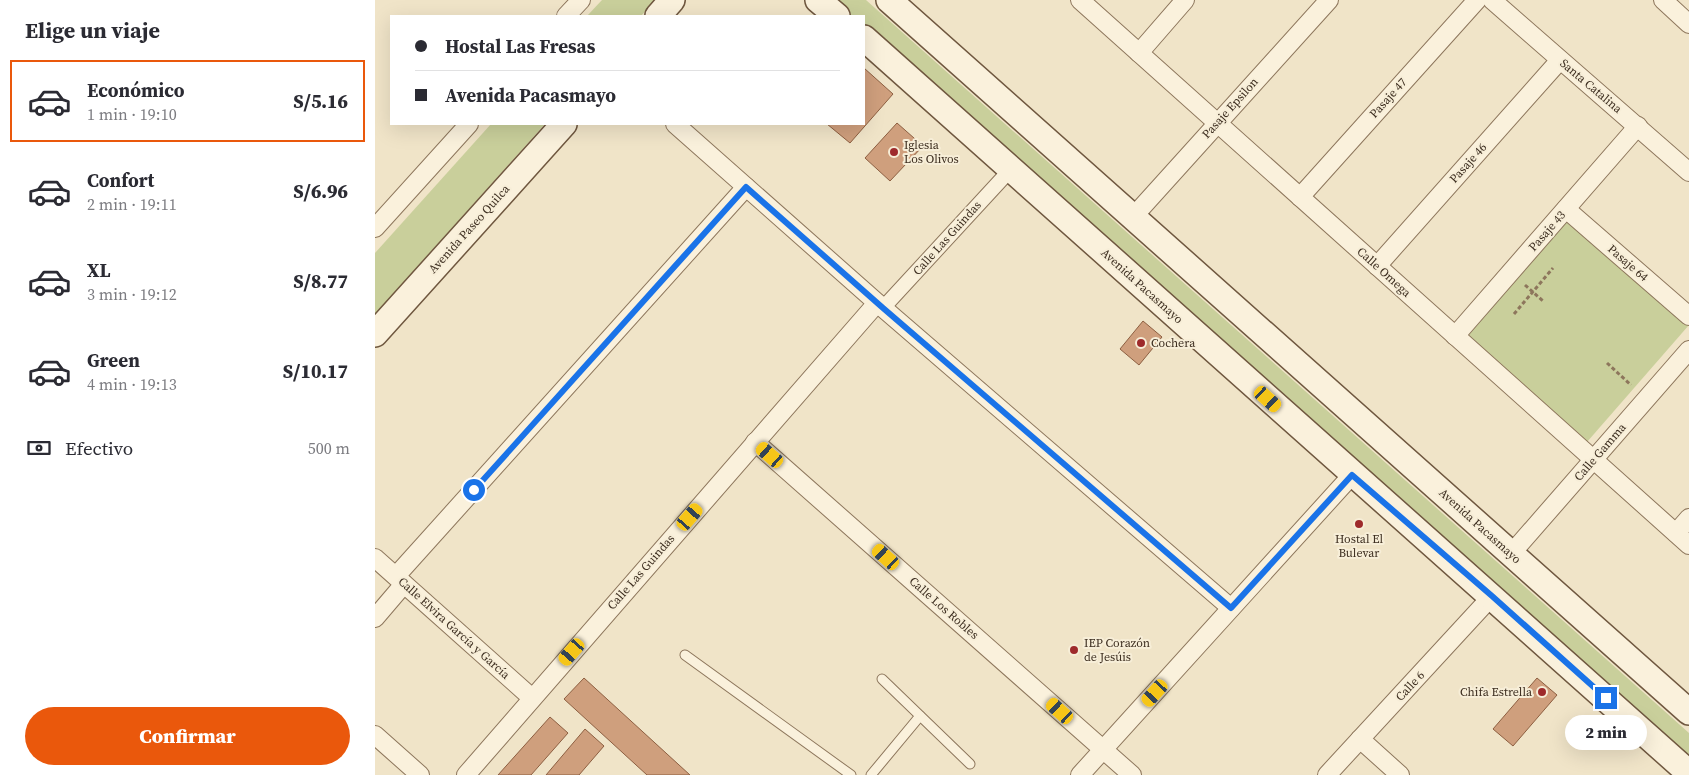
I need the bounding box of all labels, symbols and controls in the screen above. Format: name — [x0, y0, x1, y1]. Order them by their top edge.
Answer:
text: Elige un viaje — [25, 15, 160, 45]
text: Hostal Las Fresas — [445, 33, 595, 59]
street label: Santa Catalina — [1557, 55, 1626, 117]
street label: Pasaje Epsilon — [1198, 74, 1262, 142]
street label: Pasaje 47 — [1366, 75, 1410, 121]
text: Económico — [87, 77, 185, 103]
icon: car — [27, 79, 72, 124]
text: Avenida Pacasmayo — [445, 82, 616, 108]
text: S/5.16 — [293, 88, 348, 114]
text: 1 min · 19:10 — [87, 103, 177, 125]
place label: Iglesia Los Olivos — [904, 137, 959, 167]
street label: Pasaje 46 — [1446, 140, 1490, 186]
marker: Iglesia Los Olivos — [888, 146, 900, 158]
text: Confort — [87, 167, 154, 193]
icon: car — [27, 169, 72, 214]
text: S/6.96 — [293, 178, 348, 204]
street label: Avenida Paseo Quilca — [425, 181, 514, 277]
text: 2 min · 19:11 — [87, 193, 177, 215]
street label: Calle Las Guindas — [909, 197, 985, 279]
street label: Pasaje 43 — [1525, 207, 1569, 255]
street label: Pasaje 64 — [1604, 241, 1652, 285]
street label: Calle Omega — [1354, 244, 1415, 301]
street label: Avenida Pacasmayo — [1098, 245, 1187, 327]
text: XL — [87, 257, 110, 283]
icon: car — [27, 259, 72, 304]
text: S/8.77 — [293, 268, 348, 294]
text: 3 min · 19:12 — [87, 283, 177, 305]
place label: Cochera — [1151, 335, 1196, 351]
marker: Cochera — [1135, 337, 1147, 349]
text: Green — [87, 347, 140, 373]
icon: car — [27, 349, 72, 394]
text: S/10.17 — [283, 358, 348, 384]
text: 4 min · 19:13 — [87, 373, 177, 395]
car — [1251, 383, 1284, 415]
street label: Calle Gamma — [1570, 419, 1630, 484]
icon: cash — [25, 434, 53, 462]
text: Efectivo — [65, 435, 133, 461]
text: 500 m — [308, 437, 350, 459]
car — [753, 439, 786, 471]
route start — [463, 479, 485, 501]
street label: Avenida Pacasmayo — [1436, 485, 1525, 567]
car — [674, 501, 705, 533]
marker: Hostal El Bulevar — [1353, 518, 1365, 530]
street label: Calle Las Guindas — [604, 531, 678, 613]
place label: Hostal El Bulevar — [1335, 531, 1384, 561]
car — [869, 541, 902, 573]
street label: Calle Los Robles — [906, 573, 982, 643]
street label: Calle Elvira García y García — [395, 574, 514, 683]
place label: IEP Corazón de Jesúis — [1084, 635, 1150, 665]
car — [556, 636, 587, 668]
marker: IEP Corazón de Jesúis — [1068, 644, 1080, 656]
street label: Calle 6 — [1392, 667, 1428, 705]
car — [1139, 677, 1170, 709]
place label: Chifa Estrella — [1460, 684, 1533, 700]
marker: Chifa Estrella — [1536, 686, 1548, 698]
route end — [1595, 687, 1617, 709]
car — [1043, 695, 1076, 727]
button: Confirmar — [25, 707, 350, 765]
callout: 2 min — [1565, 716, 1647, 750]
text: 2 min — [1585, 721, 1627, 743]

